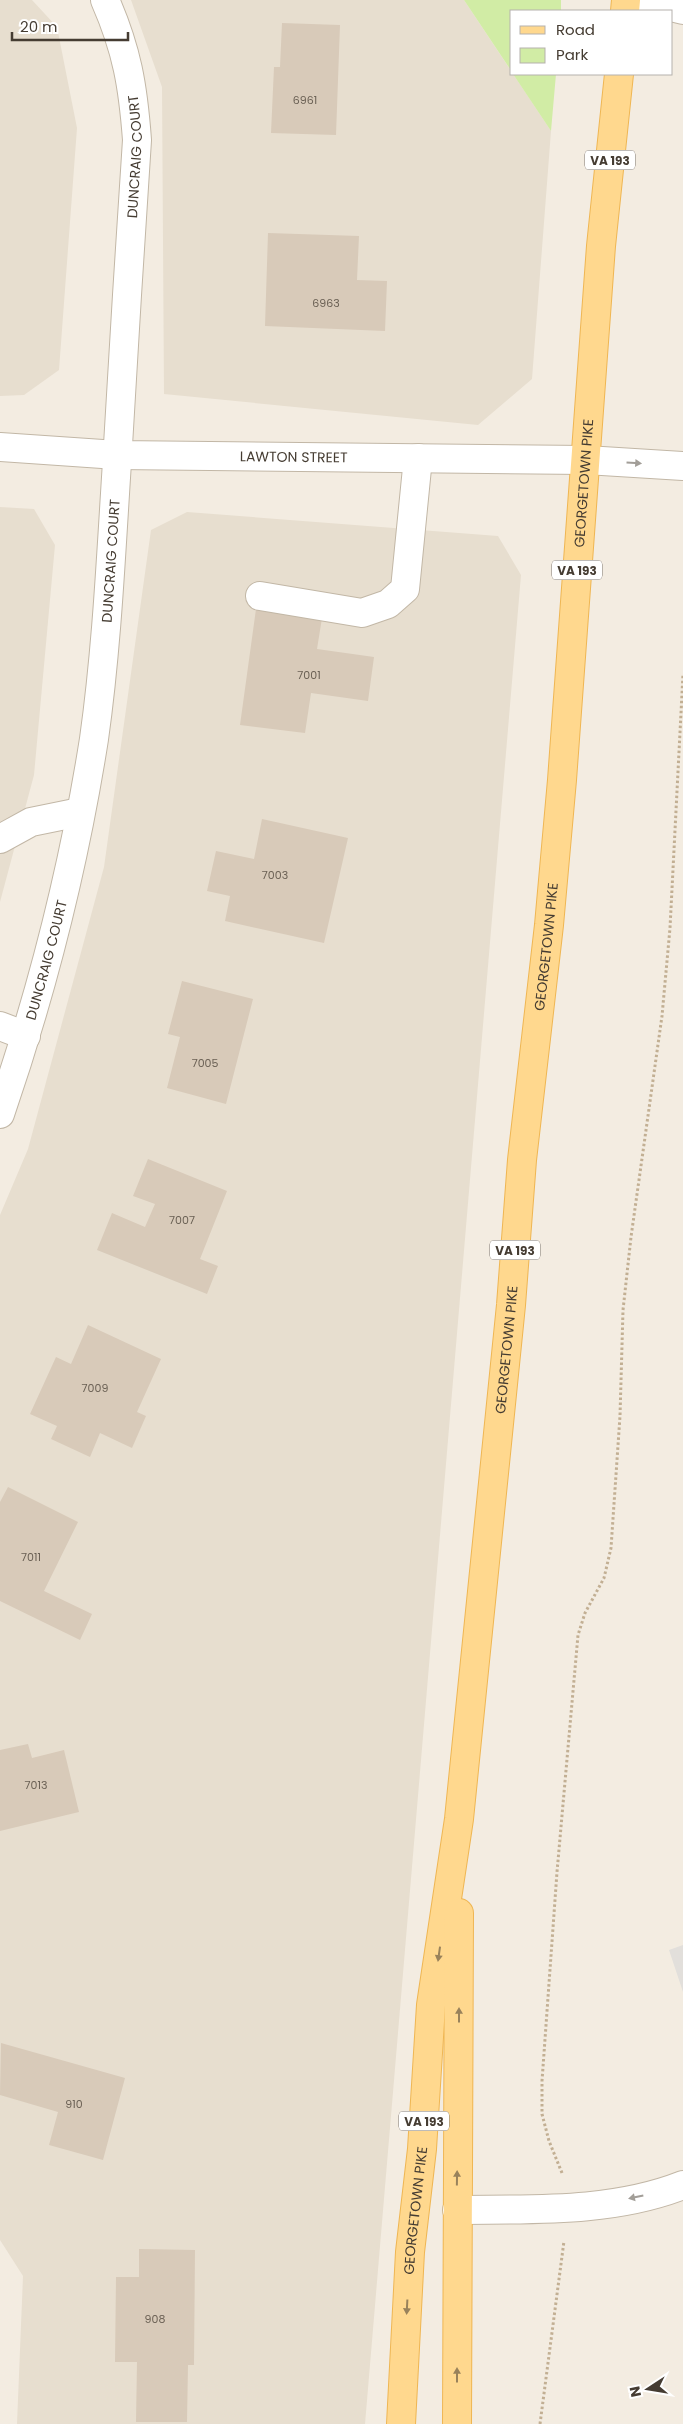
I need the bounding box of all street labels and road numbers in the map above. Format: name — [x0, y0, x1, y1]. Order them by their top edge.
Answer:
street label: DUNCRAIG COURT — [122, 93, 147, 219]
road number: VA 193 — [585, 150, 635, 170]
street label: GEORGETOWN PIKE — [569, 418, 598, 548]
street label: LAWTON STREET — [240, 446, 348, 467]
street label: DUNCRAIG COURT — [96, 498, 125, 623]
road number: VA 193 — [552, 560, 602, 580]
street label: GEORGETOWN PIKE — [529, 882, 563, 1012]
street label: DUNCRAIG COURT — [21, 897, 72, 1022]
road number: VA 193 — [490, 1240, 540, 1260]
street label: GEORGETOWN PIKE — [490, 1285, 522, 1415]
road number: VA 193 — [399, 2112, 449, 2130]
street label: GEORGETOWN PIKE — [399, 2145, 432, 2275]

